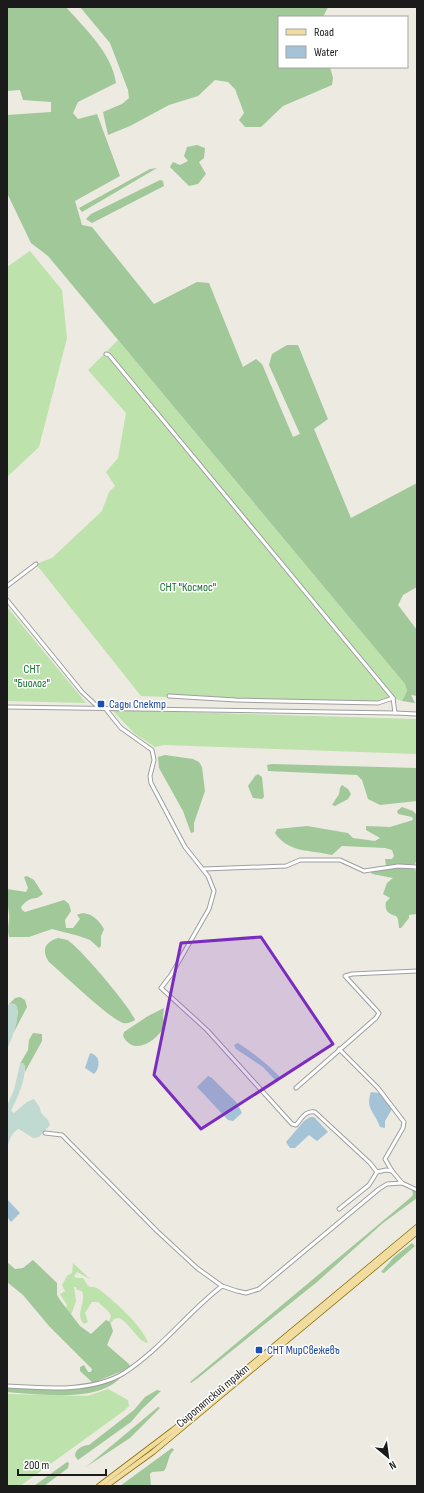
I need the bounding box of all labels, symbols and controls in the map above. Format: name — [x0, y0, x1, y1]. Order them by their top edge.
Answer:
legend — [278, 16, 408, 68]
text: Road — [314, 25, 334, 40]
text: Water — [314, 45, 338, 60]
park label: СНТ "Космос" — [160, 580, 216, 595]
park label: СНТ "Биолог" — [14, 662, 50, 691]
place label: Сады Спектр — [109, 697, 166, 712]
marker: Сады Спектр — [96, 699, 106, 709]
place label: СНТ МирСвежевъ — [267, 1343, 340, 1358]
marker: СНТ МирСвежевъ — [254, 1345, 264, 1355]
street label: Сыропятский тракт — [173, 1361, 253, 1431]
north arrow — [368, 1437, 408, 1477]
scale bar — [18, 1451, 106, 1477]
text: 200 m — [24, 1458, 50, 1473]
text: N — [387, 1458, 398, 1472]

